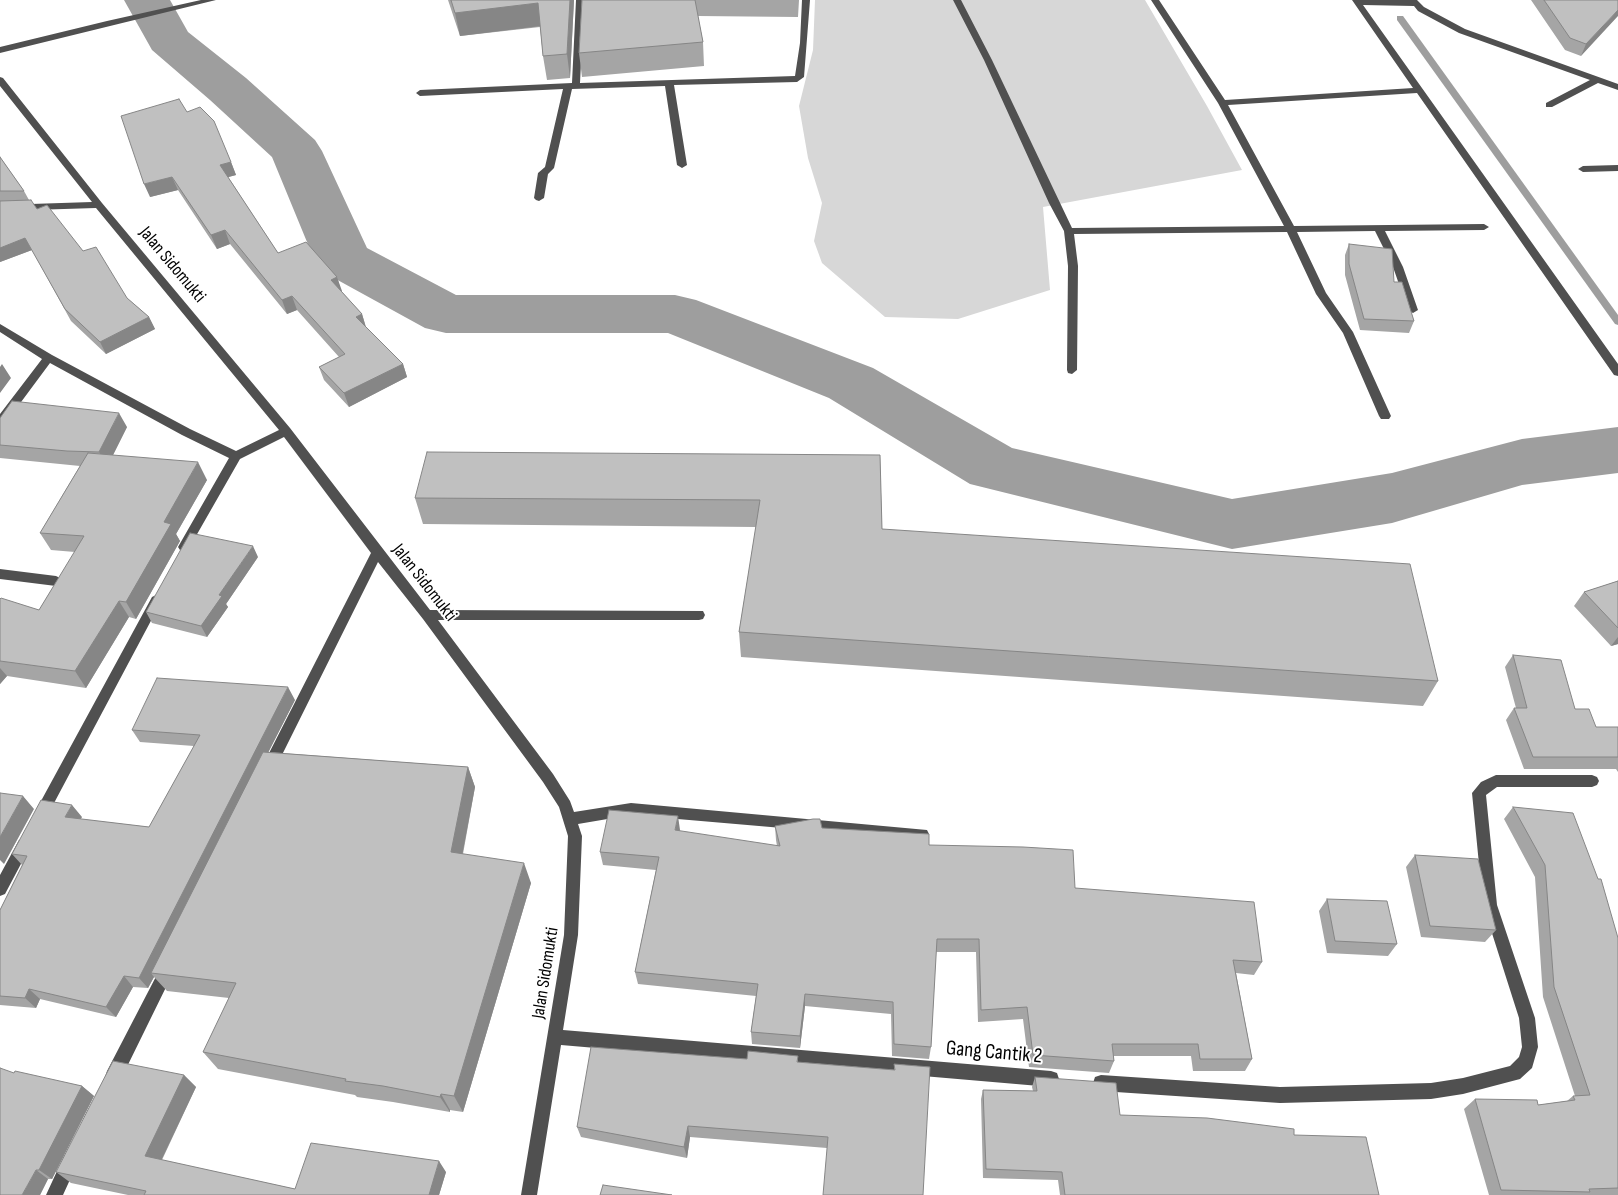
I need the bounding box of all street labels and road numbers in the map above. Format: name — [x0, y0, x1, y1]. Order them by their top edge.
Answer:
street label: Jalan Sidomukti — [134, 223, 210, 307]
street label: Jalan Sidomukti — [387, 540, 461, 626]
street label: Jalan Sidomukti — [528, 926, 564, 1020]
street label: Gang Cantik 2 — [945, 1036, 1043, 1070]

